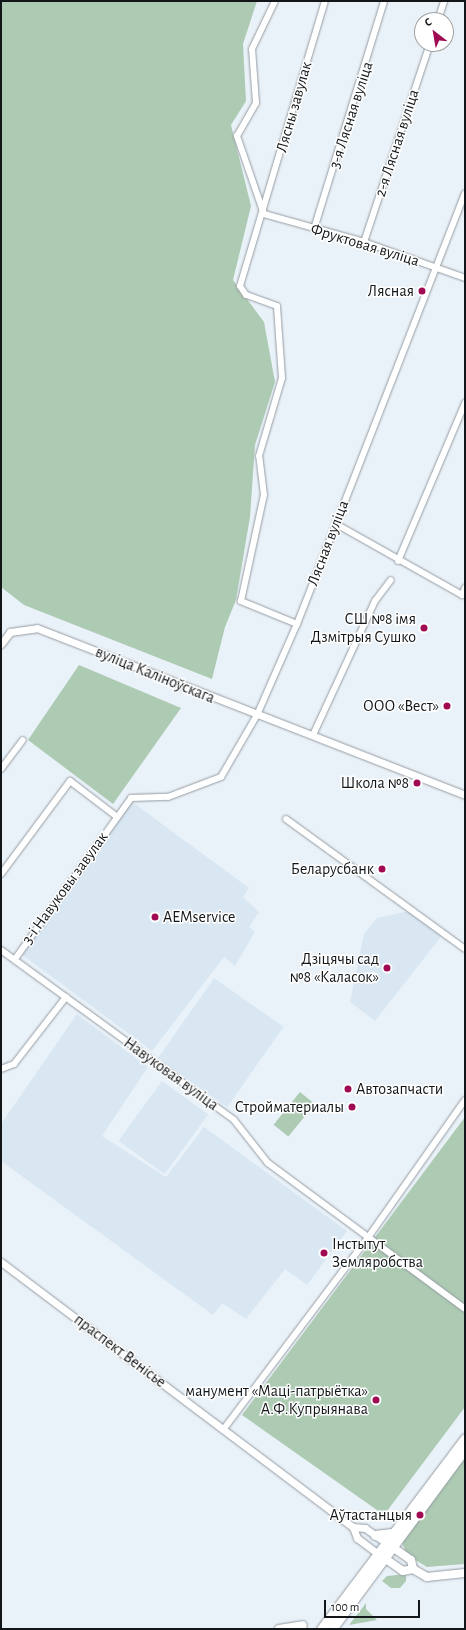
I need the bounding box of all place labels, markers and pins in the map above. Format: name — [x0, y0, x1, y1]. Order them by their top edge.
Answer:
place label: Лясная — [368, 281, 414, 301]
marker: Лясная — [417, 286, 427, 296]
place label: СШ №8 імя Дзмітрыя Сушко — [311, 609, 416, 647]
marker: СШ №8 імя Дзмітрыя Сушко — [419, 623, 429, 633]
place label: ООО «Вест» — [363, 696, 439, 716]
marker: ООО «Вест» — [442, 701, 452, 711]
place label: Школа №8 — [341, 773, 409, 793]
marker: Школа №8 — [412, 778, 422, 788]
place label: Беларусбанк — [291, 859, 374, 879]
marker: Беларусбанк — [377, 864, 387, 874]
place label: AEMservice — [163, 907, 235, 927]
marker: AEMservice — [150, 912, 160, 922]
place label: Дзіцячы сад №8 «Каласок» — [289, 949, 379, 987]
marker: Дзіцячы сад №8 «Каласок» — [382, 963, 392, 973]
place label: Автозапчасти — [356, 1079, 443, 1099]
marker: Автозапчасти — [343, 1084, 353, 1094]
place label: Стройматериалы — [235, 1097, 344, 1117]
marker: Стройматериалы — [347, 1102, 357, 1112]
place label: Інстытут Земляробства — [332, 1234, 423, 1272]
marker: Інстытут Земляробства — [319, 1248, 329, 1258]
place label: манумент «Маці-патрыётка» А.Ф.Купрыянава — [185, 1381, 368, 1419]
marker: манумент «Маці-патрыётка» А.Ф.Купрыянава — [371, 1395, 381, 1405]
place label: Аўтастанцыя — [330, 1505, 412, 1525]
marker: Аўтастанцыя — [415, 1510, 425, 1520]

